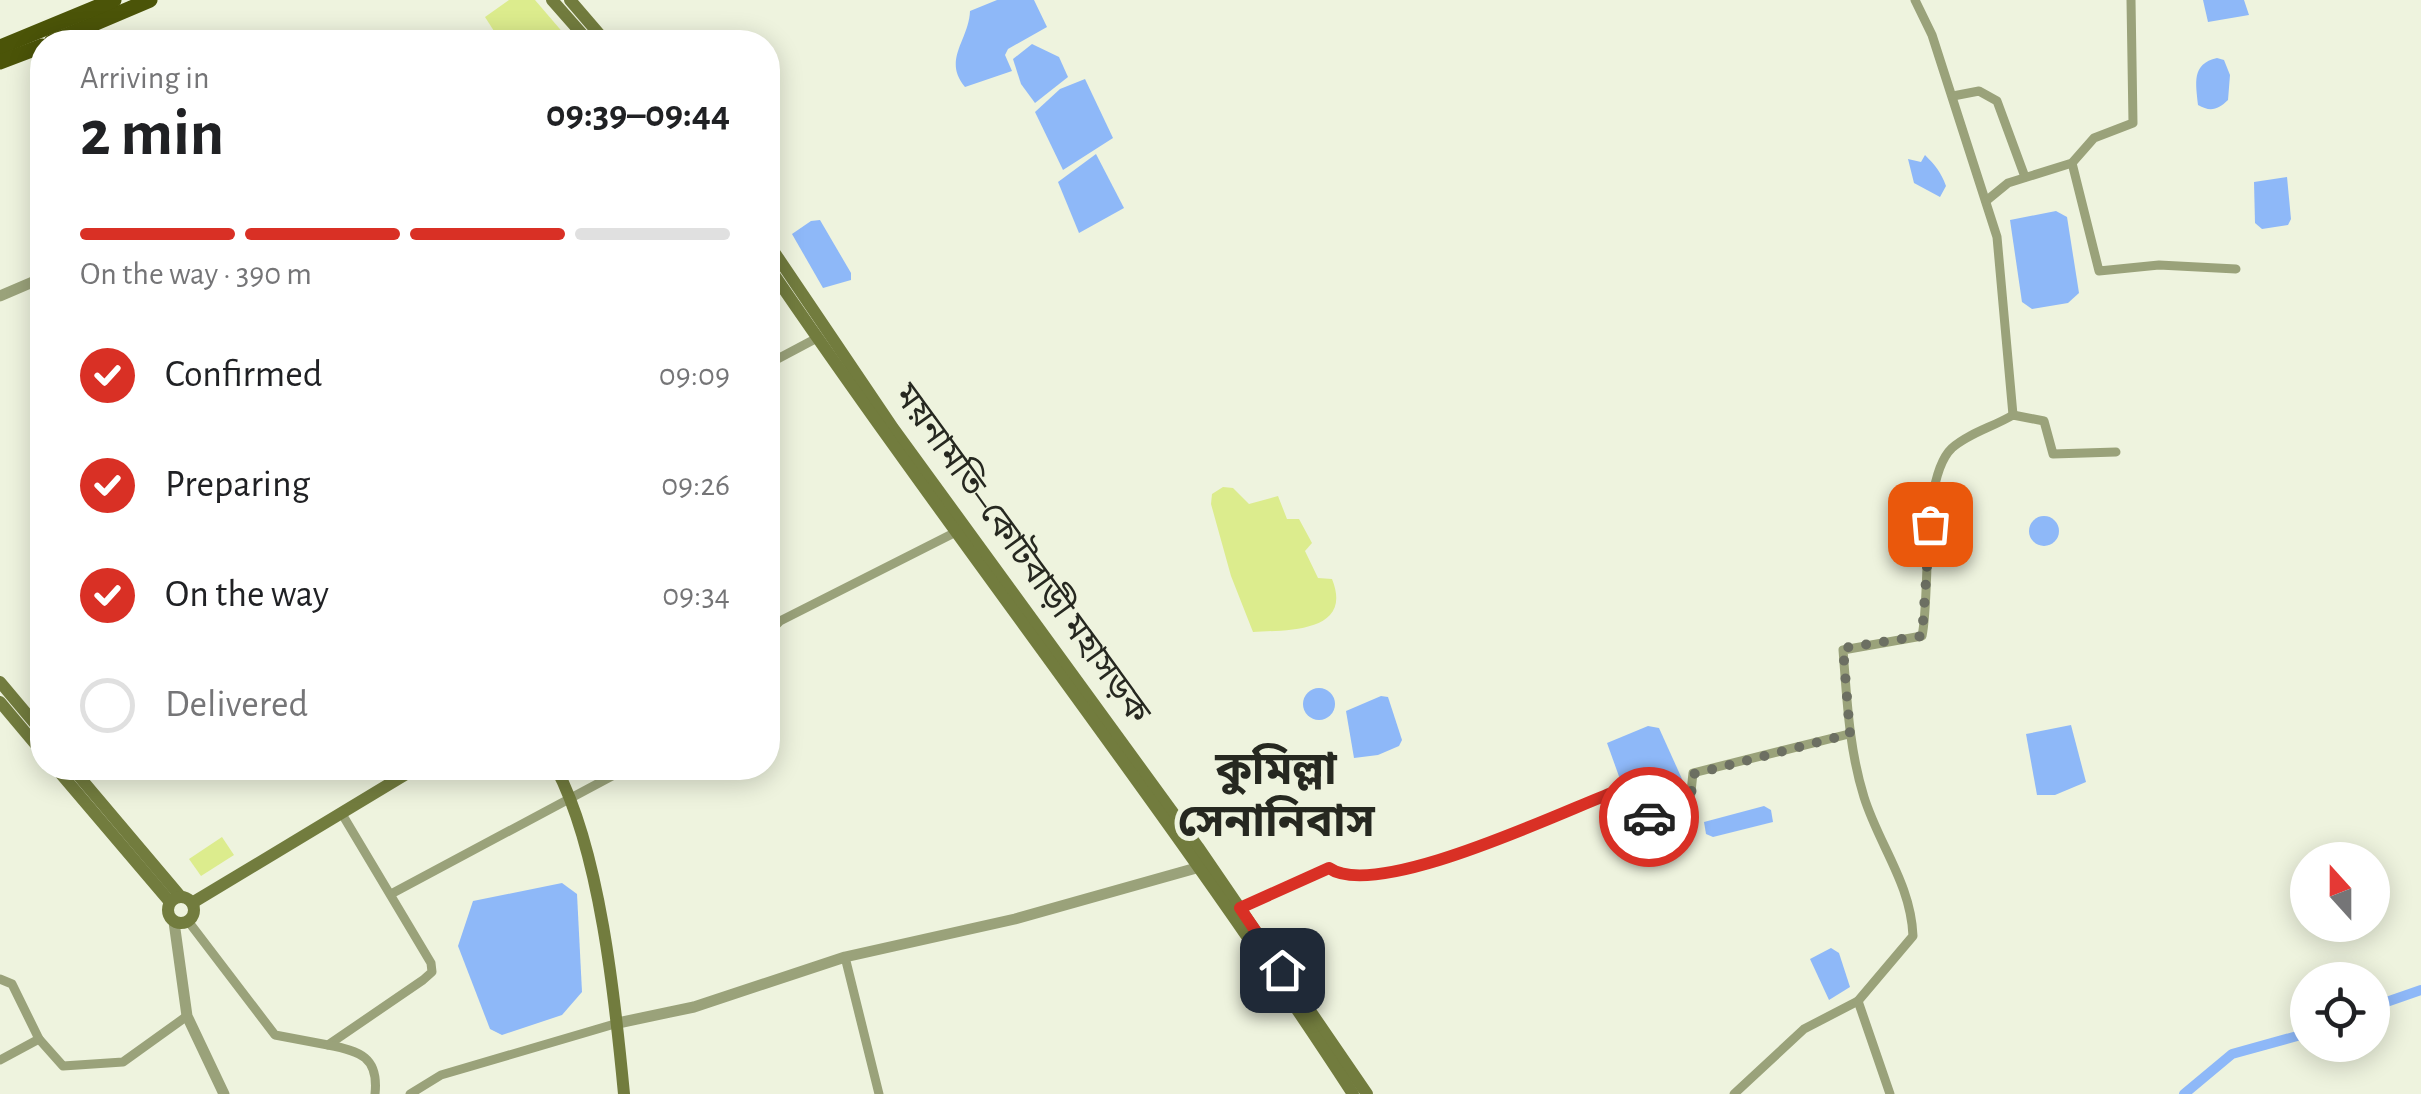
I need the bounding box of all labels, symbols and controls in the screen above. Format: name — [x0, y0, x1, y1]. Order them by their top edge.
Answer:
text: Arriving in — [80, 62, 209, 94]
text: 09:39–09:44 — [546, 96, 730, 134]
text: 2 min — [80, 102, 224, 167]
text: On the way · 390 m — [80, 258, 312, 290]
icon: check — [80, 348, 135, 403]
text: Confirmed — [165, 356, 322, 394]
text: 09:09 — [659, 359, 730, 391]
street label: ময়নামতি–কোটবাড়ী মহাসড়ক — [887, 375, 1160, 731]
icon: check — [80, 458, 135, 513]
text: Preparing — [165, 466, 310, 504]
text: 09:26 — [661, 469, 730, 501]
pin — [1888, 482, 1973, 567]
icon: bag — [1903, 497, 1958, 552]
icon: check — [80, 568, 135, 623]
text: On the way — [165, 576, 329, 614]
text: 09:34 — [662, 579, 730, 611]
text: Delivered — [165, 686, 308, 724]
district label: কুমিল্লা সেনানিবাস — [1177, 742, 1376, 845]
courier — [1599, 767, 1699, 867]
icon: car — [1622, 790, 1677, 845]
north arrow — [2290, 842, 2390, 942]
map controls — [2290, 842, 2390, 1062]
pin — [1240, 928, 1325, 1013]
icon: home — [1255, 943, 1310, 998]
button: locate — [2290, 962, 2390, 1062]

